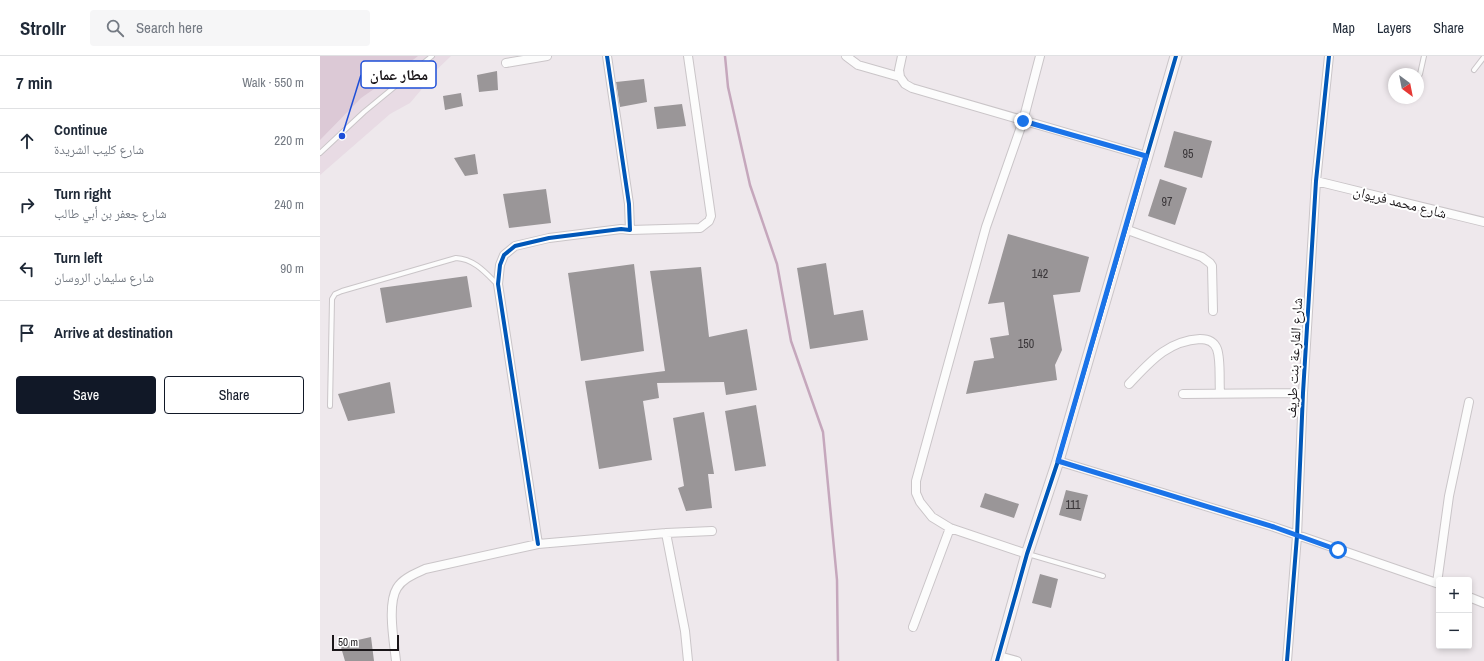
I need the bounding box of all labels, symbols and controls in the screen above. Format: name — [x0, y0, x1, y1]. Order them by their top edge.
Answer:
search box — [90, 10, 370, 46]
text: Strollr — [20, 15, 66, 41]
icon: search — [104, 17, 126, 39]
text: Search here — [136, 17, 203, 38]
text: Map — [1333, 19, 1355, 37]
text: Layers — [1377, 19, 1411, 37]
text: Share — [1433, 19, 1464, 37]
callout: مطار عمان — [361, 61, 436, 88]
text: مطار عمان — [370, 64, 428, 85]
north arrow — [1388, 68, 1424, 104]
text: 7 min — [16, 71, 52, 94]
text: Walk · 550 m — [242, 74, 304, 91]
route end — [1014, 112, 1032, 130]
text: Continue — [54, 119, 107, 140]
icon: ahead — [16, 130, 38, 152]
text: 220 m — [274, 132, 304, 149]
text: شارع كليب الشريدة — [54, 141, 144, 158]
house number: 95 — [1183, 146, 1194, 162]
street label: شارع محمد فريوان — [1351, 182, 1449, 223]
text: Turn right — [54, 183, 111, 204]
icon: right — [16, 194, 38, 216]
house number: 97 — [1162, 194, 1173, 210]
text: 240 m — [274, 196, 304, 213]
text: شارع جعفر بن أبي طالب — [54, 205, 167, 222]
text: Turn left — [54, 247, 102, 268]
icon: left — [16, 258, 38, 280]
text: 90 m — [280, 260, 304, 277]
house number: 142 — [1032, 266, 1048, 282]
text: شارع سليمان الروسان — [54, 269, 154, 286]
street label: شارع الفارعة بنت طريف — [1282, 297, 1307, 419]
icon: arrive — [16, 322, 38, 344]
text: Arrive at destination — [54, 322, 173, 343]
house number: 150 — [1018, 336, 1034, 352]
button: Save — [16, 376, 156, 414]
button: Share — [164, 376, 304, 414]
house number: 111 — [1066, 497, 1081, 513]
route start — [1329, 541, 1347, 559]
map controls — [1436, 577, 1472, 649]
button: + — [1436, 577, 1472, 613]
button: − — [1436, 613, 1472, 649]
scale bar — [332, 633, 399, 652]
text: 50 m — [338, 635, 358, 649]

